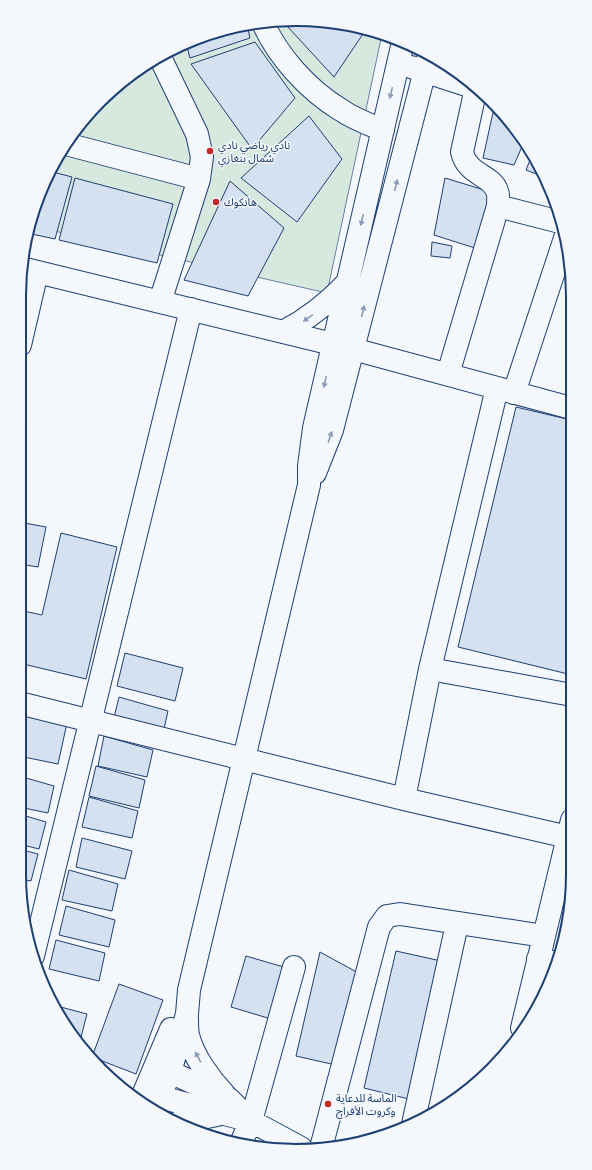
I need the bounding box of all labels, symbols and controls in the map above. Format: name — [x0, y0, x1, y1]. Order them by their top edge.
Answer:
one-way arrow — [388, 87, 394, 100]
place label: نادي رياضي نادي شمال بنغازي — [218, 139, 290, 168]
marker: نادي رياضي نادي شمال بنغازي — [205, 146, 215, 156]
one-way arrow — [393, 179, 399, 191]
place label: هانكوك — [224, 196, 257, 209]
marker: هانكوك — [211, 197, 221, 207]
one-way arrow — [359, 214, 365, 226]
one-way arrow — [360, 305, 366, 317]
one-way arrow — [303, 314, 313, 322]
one-way arrow — [321, 376, 327, 388]
one-way arrow — [327, 430, 333, 442]
one-way arrow — [194, 1051, 201, 1063]
place label: الماسة للدعاية وكروت الأفراح — [336, 1092, 397, 1119]
marker: الماسة للدعاية وكروت الأفراح — [323, 1099, 333, 1109]

